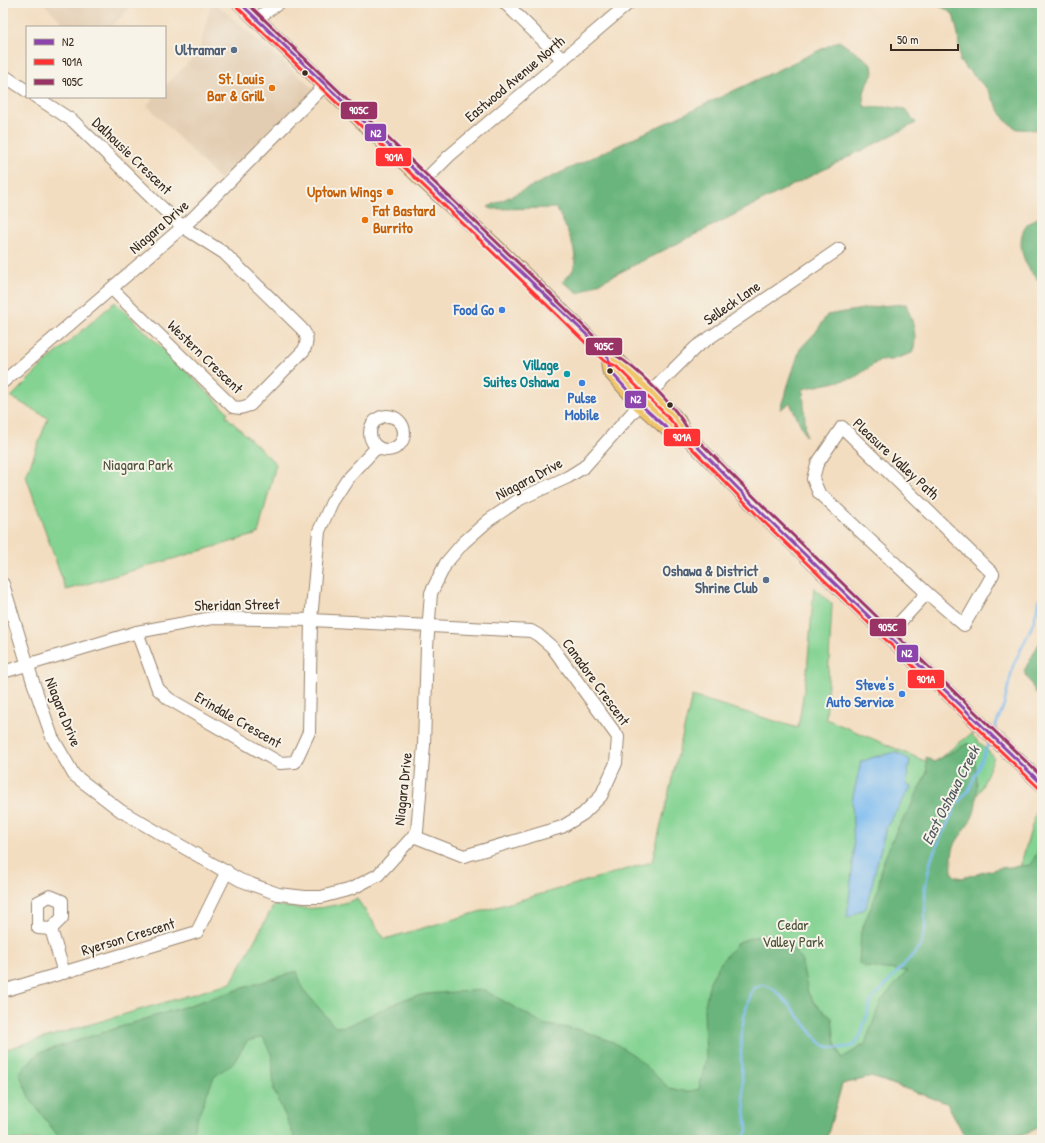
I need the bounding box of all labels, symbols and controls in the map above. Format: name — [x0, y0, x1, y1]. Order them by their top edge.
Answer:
legend — [26, 26, 166, 98]
scale bar — [891, 26, 958, 52]
street label: Eastwood Avenue North — [460, 31, 569, 127]
text: 50 m — [897, 31, 918, 48]
text: N2 — [62, 33, 74, 50]
place label: Ultramar — [175, 39, 226, 60]
marker: Ultramar — [229, 45, 239, 55]
text: 901A — [62, 53, 82, 70]
place label: St. Louis Bar & Grill — [207, 68, 265, 106]
unlabelled marker — [300, 68, 310, 78]
text: 905C — [62, 73, 84, 90]
marker: St. Louis Bar & Grill — [267, 83, 277, 93]
line badge: 905C — [340, 101, 378, 120]
text: 905C — [349, 103, 369, 117]
street label: Dalhousie Crescent — [88, 112, 177, 200]
line badge: N2 — [364, 123, 387, 142]
text: N2 — [371, 126, 382, 140]
line badge: 901A — [375, 147, 412, 167]
text: 901A — [385, 150, 404, 164]
place label: Uptown Wings — [307, 181, 382, 203]
marker: Uptown Wings — [385, 187, 395, 197]
street label: Niagara Drive — [124, 195, 193, 259]
place label: Fat Bastard Burrito — [372, 200, 435, 238]
marker: Fat Bastard Burrito — [360, 215, 370, 225]
street label: Selleck Lane — [699, 275, 764, 330]
place label: Food Go — [453, 299, 494, 320]
marker: Food Go — [497, 305, 507, 315]
street label: Western Crescent — [163, 315, 248, 399]
line badge: 905C — [585, 337, 623, 356]
text: 905C — [594, 339, 614, 353]
place label: Village Suites Oshawa — [483, 354, 559, 392]
unlabelled marker — [605, 366, 615, 376]
marker: Village Suites Oshawa — [562, 369, 572, 379]
marker: Pulse Mobile — [577, 378, 587, 388]
place label: Pulse Mobile — [565, 387, 599, 425]
line badge: N2 — [624, 390, 647, 409]
text: N2 — [631, 392, 642, 406]
unlabelled marker — [665, 400, 675, 410]
street label: Pleasure Valley Path — [849, 413, 944, 504]
line badge: 901A — [663, 428, 701, 447]
text: 901A — [673, 430, 692, 444]
street label: Niagara Drive — [492, 452, 566, 505]
park label: Niagara Park — [103, 454, 173, 475]
place label: Oshawa & District Shrine Club — [662, 560, 759, 598]
marker: Oshawa & District Shrine Club — [761, 575, 771, 585]
street label: Sheridan Street — [194, 593, 281, 616]
line badge: 905C — [869, 618, 907, 637]
text: 905C — [878, 620, 898, 634]
street label: Canadore Crescent — [558, 634, 636, 730]
line badge: N2 — [896, 644, 919, 663]
text: N2 — [902, 646, 913, 660]
line badge: 901A — [907, 669, 945, 689]
text: 901A — [917, 672, 936, 686]
street label: Niagara Drive — [40, 674, 87, 750]
place label: Steve's Auto Service — [826, 674, 894, 712]
street label: Erindale Crescent — [191, 686, 286, 753]
marker: Steve's Auto Service — [897, 689, 907, 699]
water label: East Oshawa Creek — [916, 741, 985, 848]
street label: Niagara Drive — [388, 751, 417, 826]
street label: Ryerson Crescent — [79, 912, 178, 961]
park label: Cedar Valley Park — [762, 914, 824, 952]

